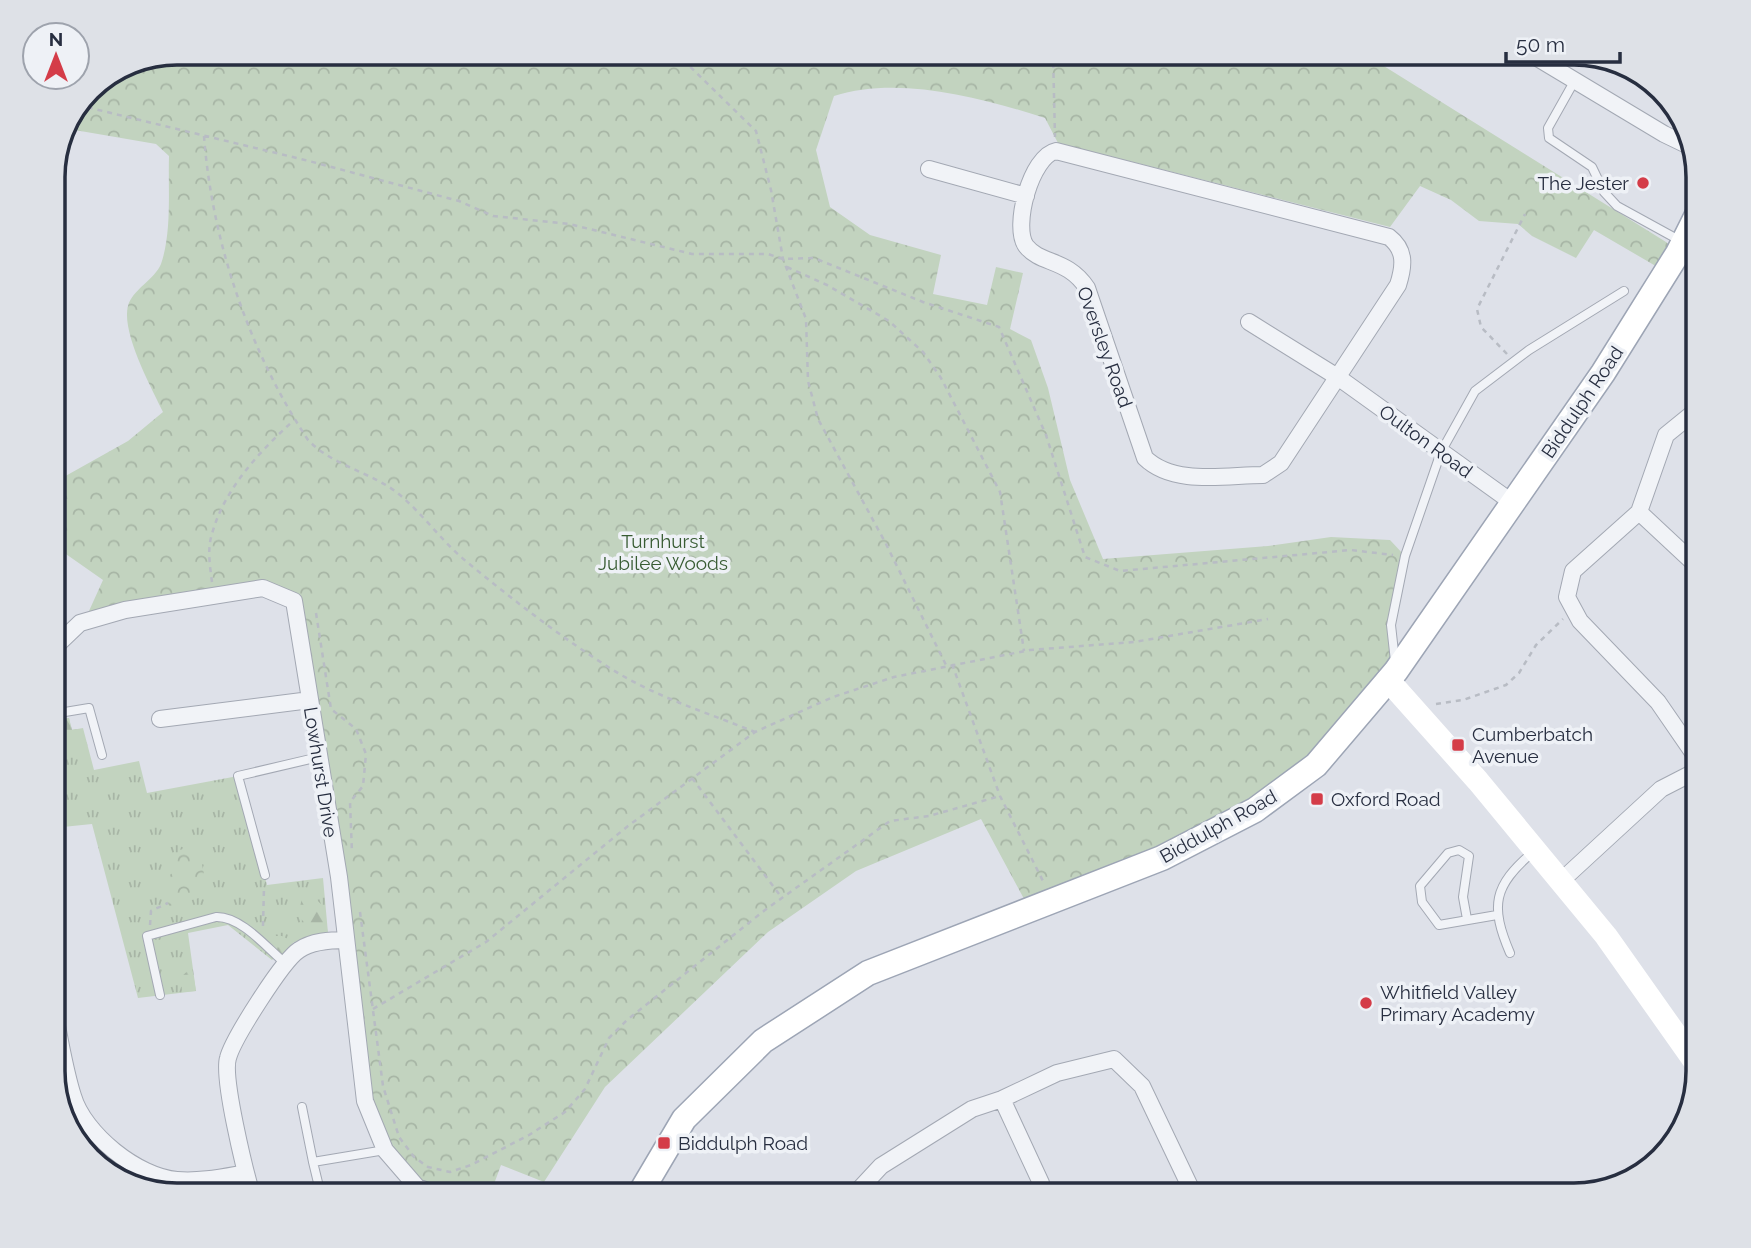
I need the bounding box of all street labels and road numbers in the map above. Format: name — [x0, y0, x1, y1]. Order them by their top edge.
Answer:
street label: Oversley Road — [1073, 283, 1137, 411]
street label: Biddulph Road — [1537, 342, 1627, 462]
street label: Oulton Road — [1375, 400, 1477, 482]
street label: Lowhurst Drive — [300, 705, 342, 839]
street label: Biddulph Road — [1156, 785, 1280, 867]

